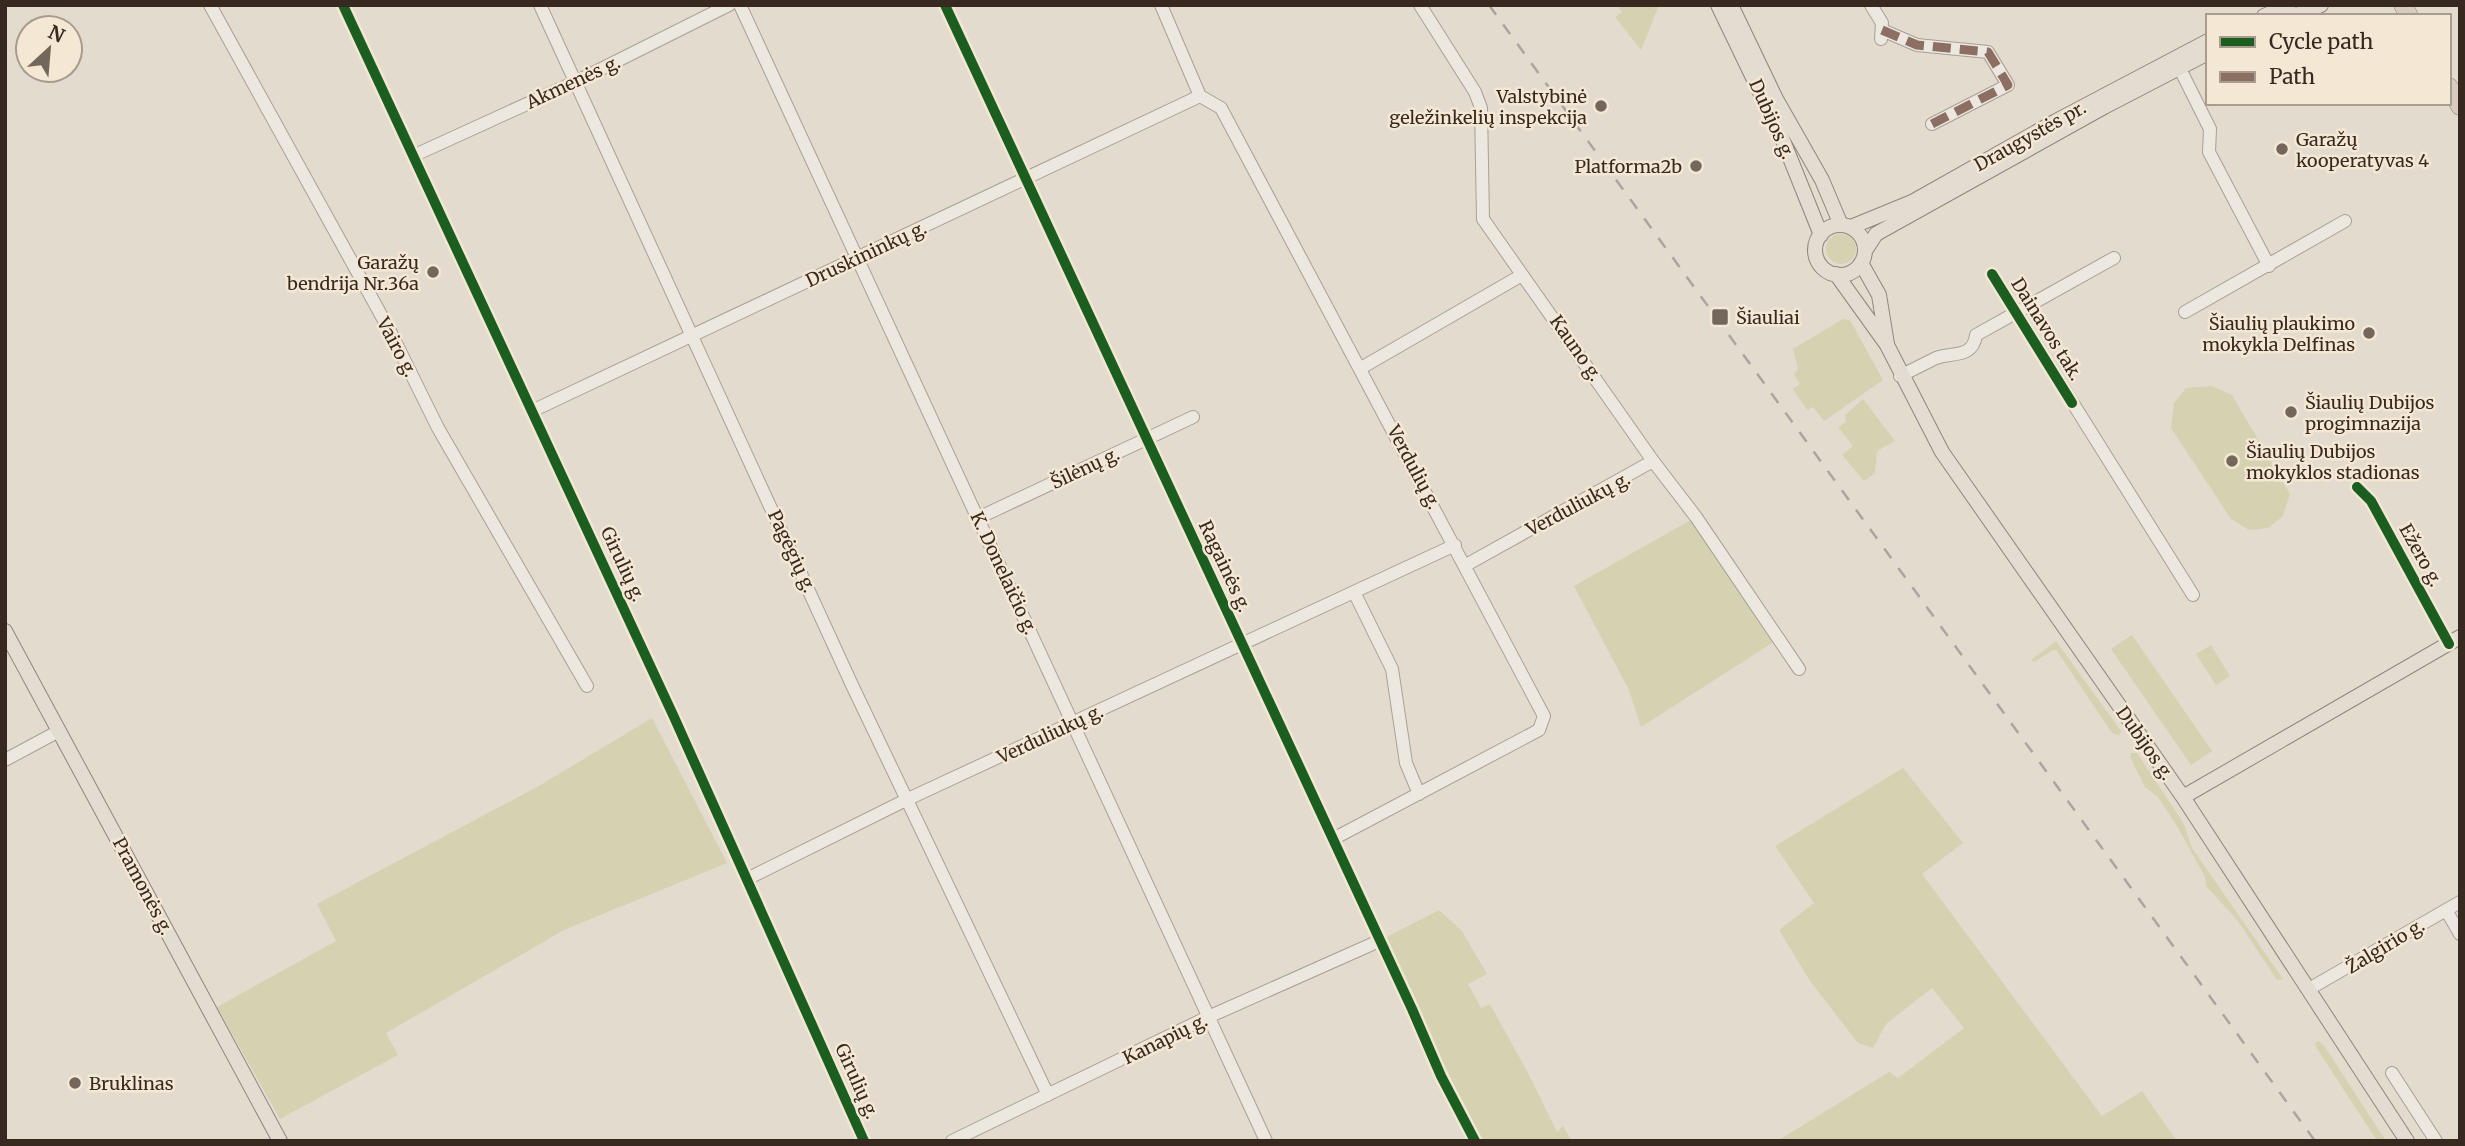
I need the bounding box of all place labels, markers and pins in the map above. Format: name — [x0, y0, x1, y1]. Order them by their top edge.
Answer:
place label: Valstybinė geležinkelių inspekcija — [1389, 85, 1587, 129]
marker: Valstybinė geležinkelių inspekcija — [1593, 98, 1609, 114]
place label: Garažų kooperatyvas 4 — [2296, 128, 2429, 172]
marker: Garažų kooperatyvas 4 — [2274, 141, 2290, 157]
place label: Platforma2b — [1574, 155, 1682, 178]
marker: Platforma2b — [1688, 158, 1704, 174]
place label: Garažų bendrija Nr.36a — [286, 251, 419, 295]
marker: Garažų bendrija Nr.36a — [425, 264, 441, 280]
place label: Šiauliai — [1736, 306, 1800, 329]
marker: Šiauliai — [1710, 307, 1730, 327]
place label: Šiaulių plaukimo mokykla Delfinas — [2202, 312, 2355, 356]
marker: Šiaulių plaukimo mokykla Delfinas — [2361, 325, 2377, 341]
place label: Šiaulių Dubijos progimnazija — [2305, 391, 2435, 435]
marker: Šiaulių Dubijos progimnazija — [2283, 404, 2299, 420]
place label: Šiaulių Dubijos mokyklos stadionas — [2246, 440, 2420, 484]
marker: Šiaulių Dubijos mokyklos stadionas — [2224, 453, 2240, 469]
place label: Bruklinas — [89, 1072, 174, 1095]
marker: Bruklinas — [67, 1075, 83, 1091]

